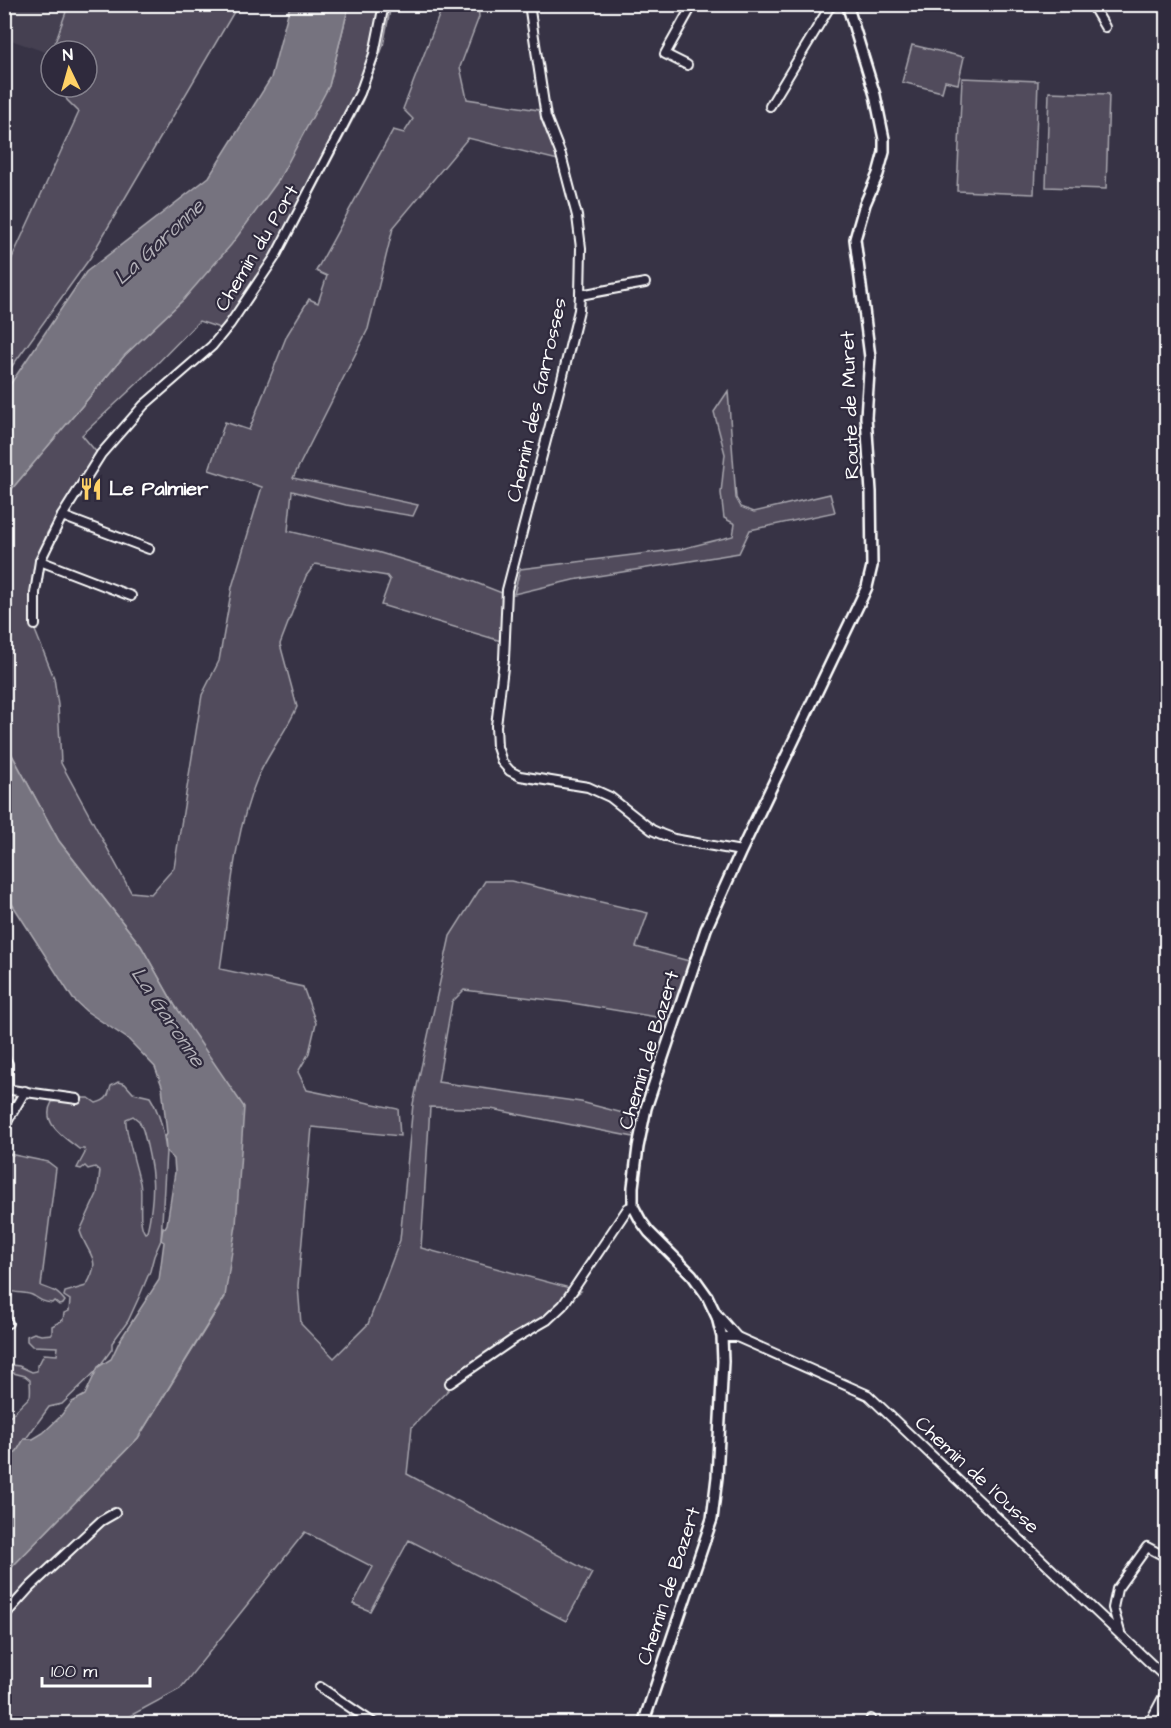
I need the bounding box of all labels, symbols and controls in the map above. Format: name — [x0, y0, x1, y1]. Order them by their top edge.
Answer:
north arrow — [39, 39, 99, 99]
text: N — [62, 44, 74, 66]
street label: Chemin du Port — [208, 179, 306, 317]
water label: La Garonne — [107, 191, 212, 292]
street label: Chemin des Garrosses — [500, 295, 574, 505]
street label: Route de Muret — [833, 330, 867, 480]
place label: Le Palmier — [109, 475, 209, 503]
restaurant icon: Le Palmier — [78, 476, 104, 502]
water label: La Garonne — [124, 961, 213, 1074]
street label: Chemin de Bazert — [612, 967, 686, 1133]
street label: Chemin de l'Ousse — [908, 1410, 1046, 1540]
street label: Chemin de Bazert — [630, 1503, 708, 1669]
scale bar — [42, 1650, 150, 1688]
text: 100 m — [51, 1659, 97, 1684]

